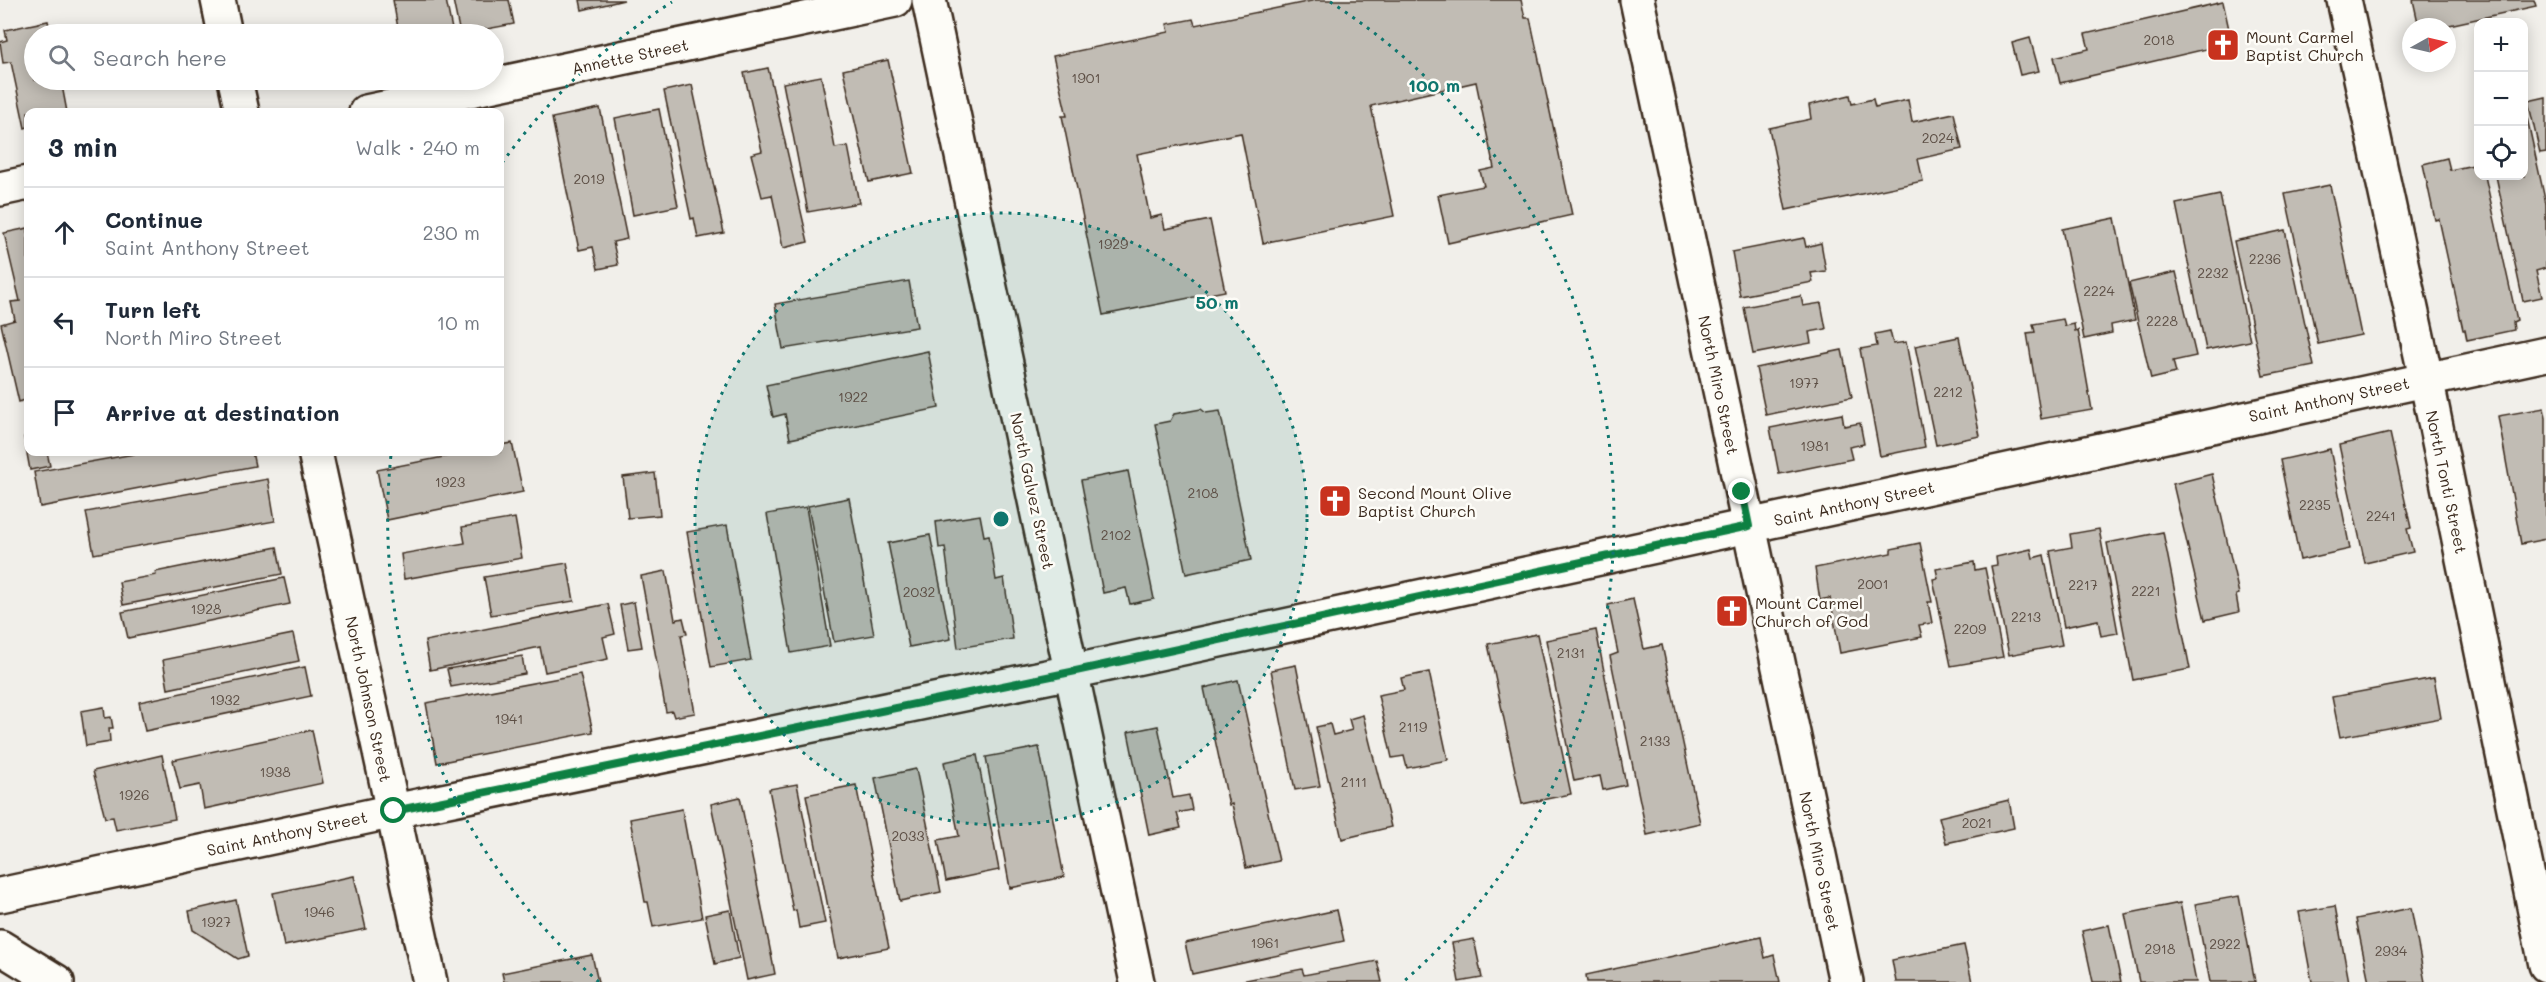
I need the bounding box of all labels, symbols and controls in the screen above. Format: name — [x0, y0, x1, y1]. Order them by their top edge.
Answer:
north arrow — [2402, 18, 2456, 72]
map controls — [2474, 18, 2528, 180]
button: + — [2474, 18, 2528, 72]
search box — [24, 24, 504, 90]
place label: Mount Carmel Baptist Church — [2246, 26, 2363, 65]
church icon: Mount Carmel Baptist Church — [2205, 27, 2241, 63]
house number: 2018 — [2143, 30, 2175, 49]
street label: Annette Street — [570, 33, 690, 79]
icon: search — [45, 41, 78, 74]
text: Search here — [93, 43, 227, 72]
house number: 1901 — [1071, 68, 1101, 87]
button: − — [2474, 72, 2528, 126]
text: 100 m — [1408, 73, 1460, 97]
button: locate — [2474, 126, 2528, 180]
house number: 2024 — [1922, 128, 1955, 147]
text: 3 min — [48, 130, 117, 164]
text: Walk · 240 m — [355, 134, 480, 160]
house number: 2019 — [574, 169, 604, 188]
text: Continue — [105, 205, 203, 234]
icon: ahead — [48, 216, 81, 249]
text: 230 m — [422, 219, 480, 245]
text: Saint Anthony Street — [105, 234, 310, 260]
house number: 1929 — [1098, 234, 1128, 253]
house number: 2236 — [2249, 249, 2281, 268]
house number: 2232 — [2197, 263, 2229, 282]
house number: 2224 — [2083, 281, 2116, 300]
text: 50 m — [1196, 290, 1238, 314]
text: Turn left — [105, 295, 201, 324]
icon: left — [48, 306, 81, 339]
text: 10 m — [436, 309, 480, 335]
house number: 2228 — [2146, 311, 2178, 330]
street label: North Miro Street — [1694, 313, 1744, 457]
text: North Miro Street — [105, 324, 282, 350]
street label: Saint Anthony Street — [2247, 372, 2411, 426]
house number: 1977 — [1789, 373, 1819, 392]
house number: 2212 — [1933, 382, 1963, 401]
house number: 1922 — [838, 387, 868, 406]
icon: arrive — [48, 396, 81, 429]
text: Arrive at destination — [105, 398, 340, 427]
street label: North Tonti Street — [2422, 409, 2472, 555]
street label: North Galvez Street — [1006, 411, 1060, 571]
house number: 1981 — [1800, 436, 1830, 455]
house number: 1923 — [435, 472, 465, 491]
street label: Saint Anthony Street — [1772, 476, 1936, 530]
route end — [1728, 478, 1754, 504]
place label: Second Mount Olive Baptist Church — [1358, 482, 1512, 521]
house number: 2108 — [1187, 483, 1219, 502]
church icon: Second Mount Olive Baptist Church — [1317, 483, 1353, 519]
house number: 2235 — [2299, 495, 2331, 514]
house number: 2241 — [2366, 506, 2396, 525]
centre of rings — [991, 509, 1011, 529]
house number: 2102 — [1101, 525, 1131, 544]
house number: 2001 — [1857, 574, 1889, 593]
house number: 2217 — [2068, 575, 2098, 594]
house number: 2221 — [2131, 581, 2161, 600]
house number: 2032 — [903, 582, 935, 601]
place label: Mount Carmel Church of God — [1755, 592, 1868, 631]
church icon: Mount Carmel Church of God — [1714, 593, 1750, 629]
house number: 1928 — [191, 599, 221, 618]
house number: 2213 — [2011, 607, 2041, 626]
street label: North Johnson Street — [341, 614, 397, 784]
house number: 2209 — [1954, 619, 1986, 638]
house number: 2131 — [1557, 643, 1585, 662]
house number: 1932 — [210, 690, 240, 709]
house number: 1941 — [494, 709, 524, 728]
house number: 2119 — [1399, 717, 1427, 736]
house number: 2133 — [1640, 731, 1670, 750]
house number: 1938 — [259, 762, 291, 781]
house number: 2111 — [1341, 772, 1367, 791]
house number: 1926 — [119, 785, 149, 804]
street label: North Miro Street — [1795, 789, 1845, 933]
route start — [380, 797, 406, 823]
street label: Saint Anthony Street — [205, 806, 369, 860]
house number: 2021 — [1962, 813, 1992, 832]
house number: 2033 — [892, 826, 924, 845]
house number: 1946 — [303, 902, 335, 921]
house number: 1927 — [201, 912, 231, 931]
house number: 1961 — [1250, 933, 1280, 952]
house number: 2922 — [2209, 934, 2241, 953]
house number: 2918 — [2145, 939, 2175, 958]
house number: 2934 — [2375, 941, 2408, 960]

